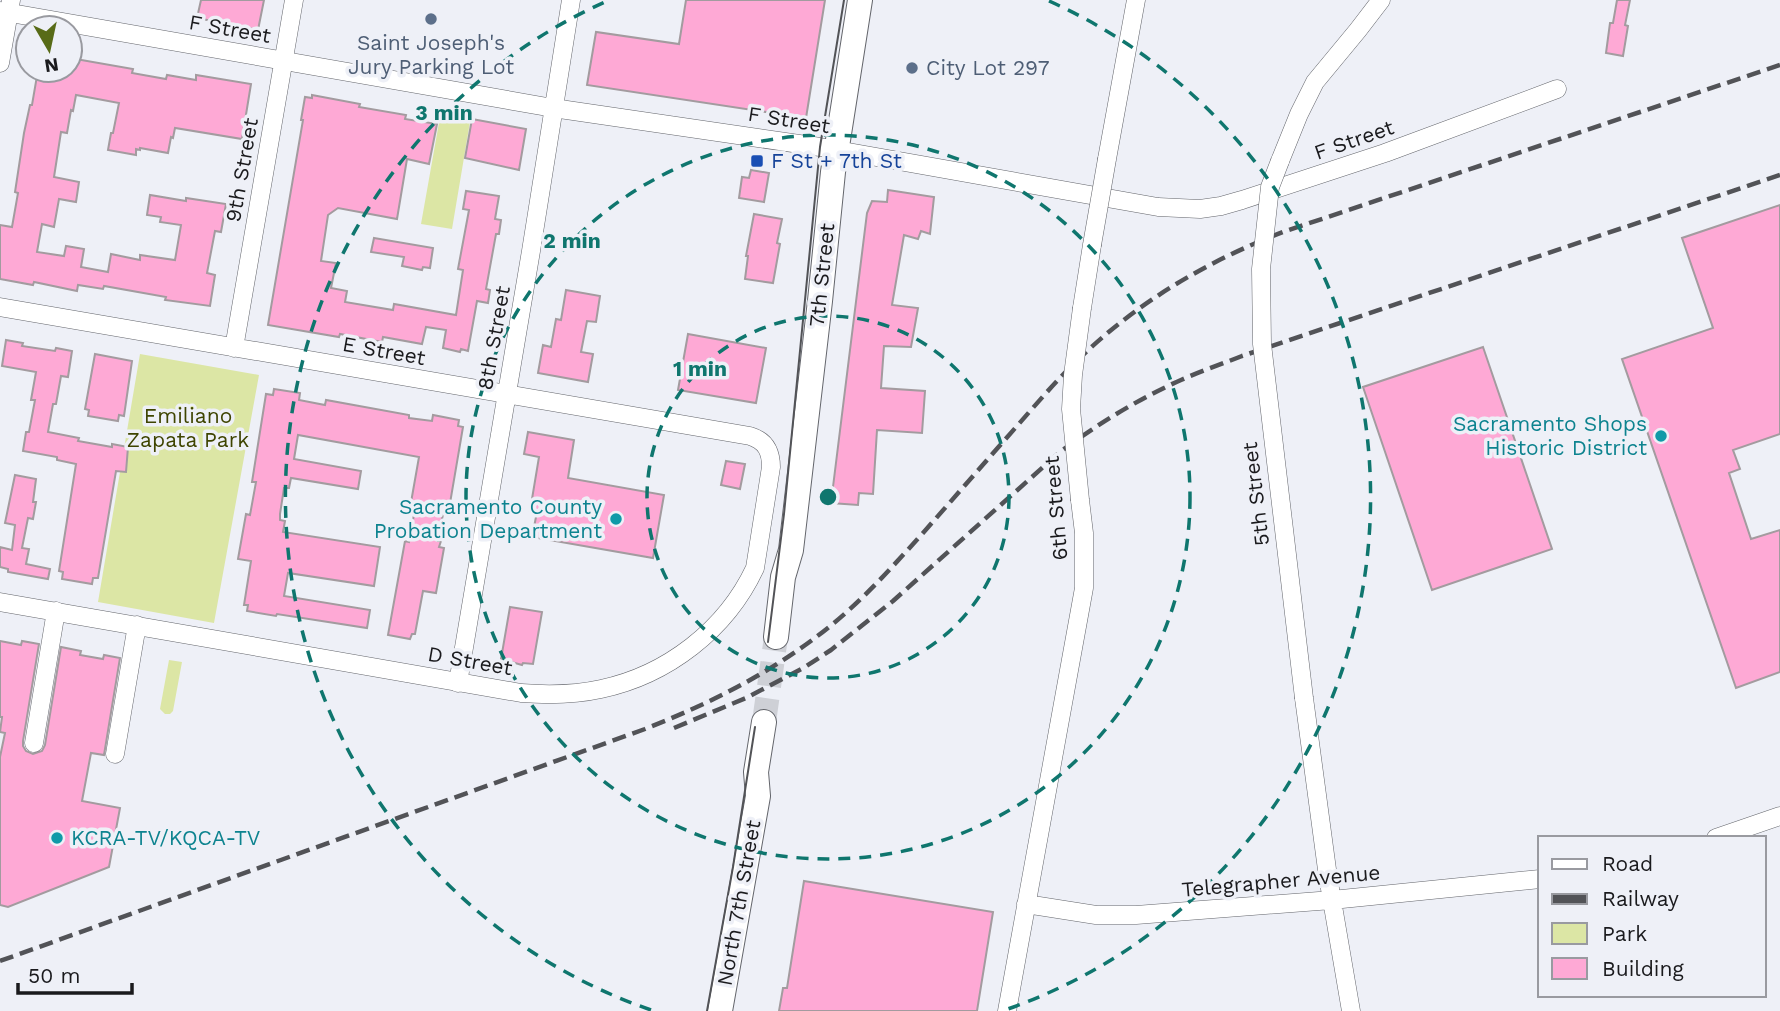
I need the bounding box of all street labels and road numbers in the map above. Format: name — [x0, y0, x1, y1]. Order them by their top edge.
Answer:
street label: F Street — [187, 9, 273, 48]
street label: F Street — [746, 101, 832, 138]
street label: F Street — [1311, 114, 1397, 165]
street label: 9th Street — [220, 116, 263, 224]
street label: 7th Street — [804, 222, 839, 328]
street label: 8th Street — [472, 284, 515, 392]
street label: E Street — [341, 331, 428, 370]
street label: 5th Street — [1237, 441, 1274, 547]
street label: 6th Street — [1038, 454, 1073, 561]
street label: D Street — [426, 641, 515, 680]
street label: North 7th Street — [712, 818, 765, 988]
street label: Telegrapher Avenue — [1181, 859, 1381, 902]

